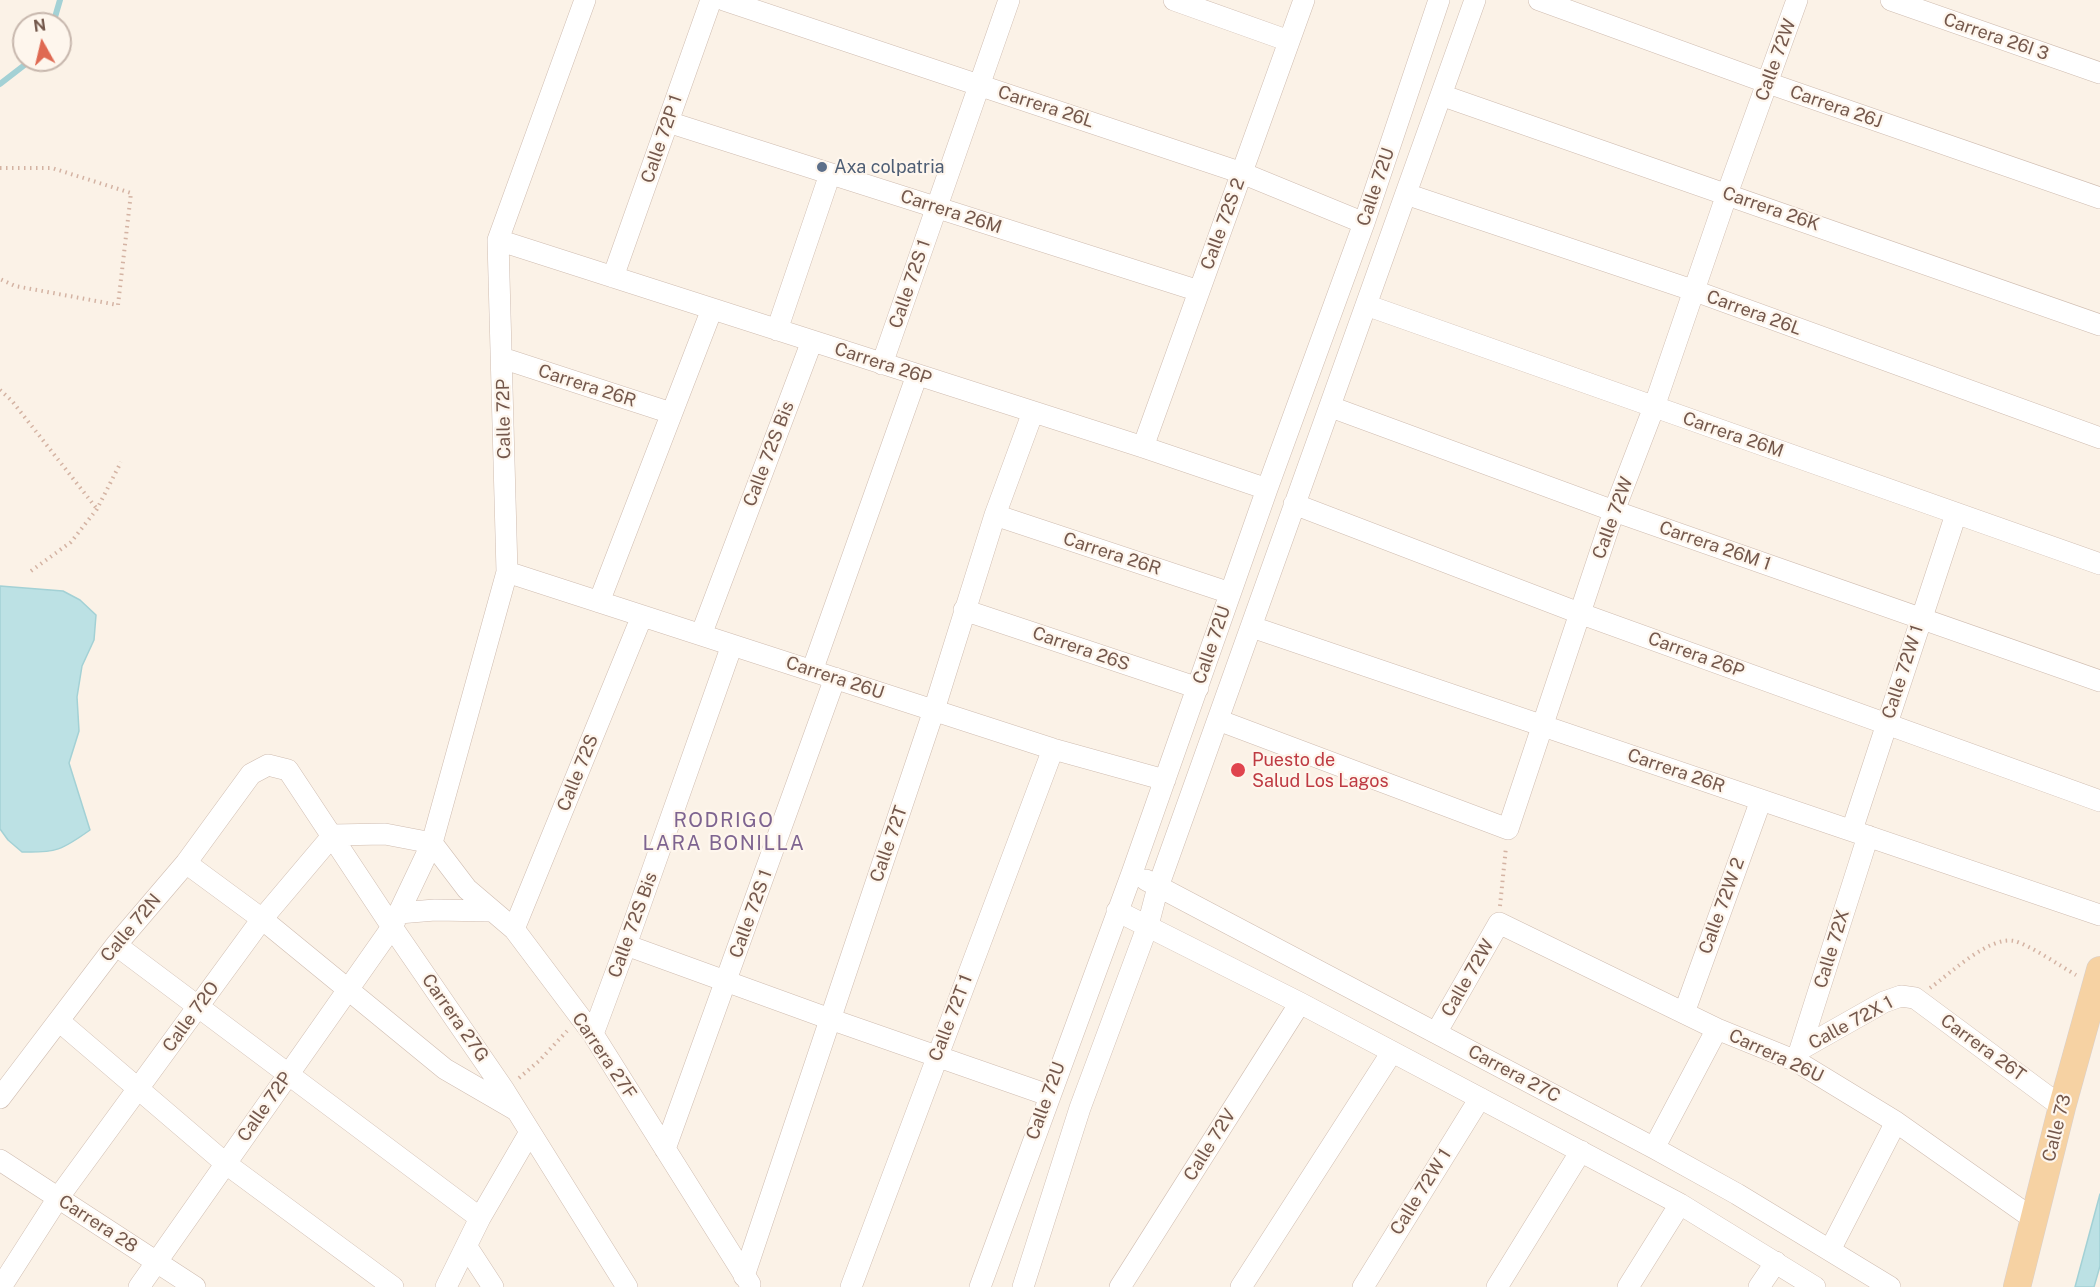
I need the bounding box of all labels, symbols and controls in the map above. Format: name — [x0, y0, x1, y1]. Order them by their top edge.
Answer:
street label: Carrera 26I 3 — [1940, 9, 2052, 65]
north arrow — [12, 12, 72, 72]
text: N — [32, 15, 47, 36]
street label: Calle 72W — [1751, 16, 1801, 104]
street label: Carrera 26L — [995, 81, 1097, 133]
street label: Carrera 26J — [1787, 81, 1885, 133]
street label: Calle 72P 1 — [637, 92, 687, 186]
street label: Calle 72U — [1353, 145, 1399, 229]
place label: Axa colpatria — [834, 156, 945, 178]
marker: Axa colpatria — [815, 160, 829, 174]
street label: Calle 72S 2 — [1196, 175, 1250, 273]
street label: Carrera 26K — [1719, 182, 1823, 236]
street label: Carrera 26M — [898, 185, 1004, 239]
street label: Calle 72S 1 — [885, 237, 935, 331]
street label: Carrera 26L — [1703, 286, 1805, 340]
street label: Carrera 26P — [832, 338, 934, 390]
street label: Carrera 26R — [535, 360, 639, 412]
street label: Calle 72P — [493, 379, 515, 459]
street label: Calle 72S Bis — [739, 398, 799, 510]
street label: Carrera 26M — [1680, 408, 1786, 462]
street label: Calle 72W — [1588, 474, 1638, 562]
street label: Carrera 26M 1 — [1656, 517, 1774, 575]
street label: Carrera 26R — [1060, 528, 1164, 580]
street label: Calle 72U — [1189, 603, 1235, 687]
street label: Carrera 26S — [1030, 622, 1132, 676]
street label: Calle 72W 1 — [1878, 622, 1928, 722]
street label: Carrera 26P — [1645, 628, 1747, 682]
street label: Carrera 26U — [783, 652, 887, 704]
street label: Calle 72S — [553, 732, 603, 814]
street label: Carrera 26R — [1624, 744, 1728, 798]
place label: Puesto de Salud Los Lagos — [1252, 749, 1389, 792]
marker: Puesto de Salud Los Lagos — [1229, 761, 1247, 779]
street label: Calle 72T — [866, 803, 912, 885]
district label: RODRIGO LARA BONILLA — [642, 809, 806, 856]
street label: Calle 72W 2 — [1695, 855, 1749, 957]
street label: Calle 72S 1 — [725, 867, 777, 961]
street label: Calle 72S Bis — [604, 869, 662, 981]
street label: Calle 72N — [96, 890, 166, 966]
street label: Calle 72X — [1810, 907, 1854, 991]
street label: Calle 72W — [1437, 935, 1499, 1021]
street label: Carrera 27G — [417, 970, 493, 1066]
street label: Calle 72T 1 — [925, 972, 977, 1064]
street label: Calle 72O — [158, 978, 224, 1056]
street label: Calle 72X 1 — [1805, 992, 1897, 1054]
street label: Carrera 27F — [567, 1009, 641, 1103]
street label: Carrera 26T — [1936, 1010, 2030, 1086]
street label: Carrera 26U — [1725, 1025, 1827, 1087]
street label: Carrera 27C — [1464, 1041, 1564, 1107]
street label: Calle 72U — [1022, 1059, 1070, 1143]
street label: Calle 72P — [233, 1068, 297, 1146]
street label: Calle 73 — [2038, 1092, 2076, 1164]
street label: Calle 72V — [1179, 1105, 1241, 1185]
street label: Calle 72W 1 — [1386, 1145, 1456, 1239]
street label: Carrera 28 — [54, 1190, 142, 1258]

